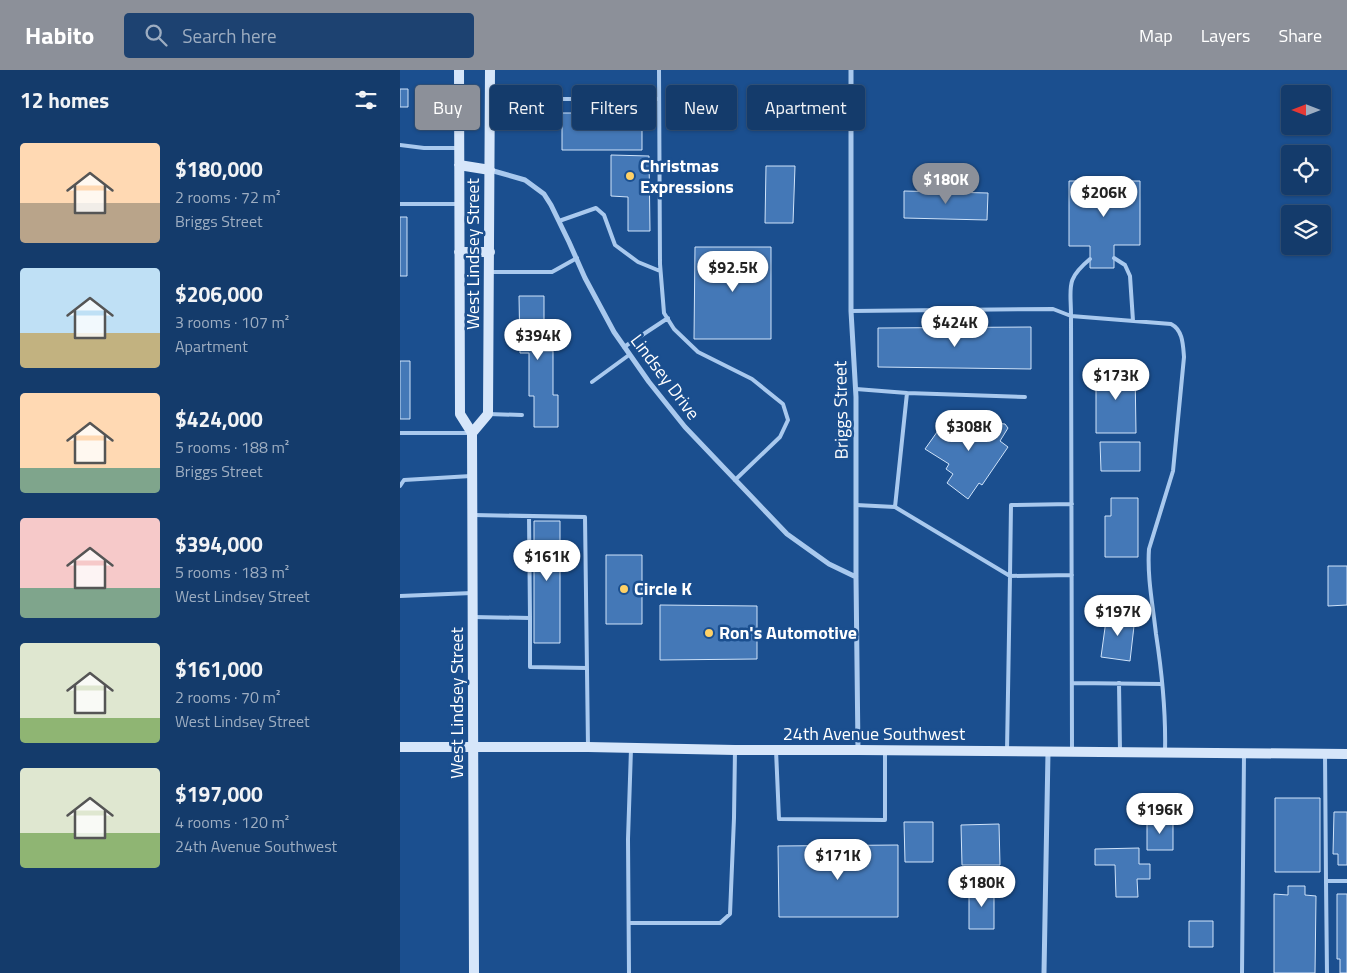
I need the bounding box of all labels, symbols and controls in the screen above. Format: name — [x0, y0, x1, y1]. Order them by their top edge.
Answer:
search box — [124, 13, 474, 58]
text: Habito — [25, 17, 94, 53]
icon: search — [142, 21, 170, 49]
text: Search here — [182, 21, 277, 50]
text: Map — [1139, 22, 1173, 49]
text: Layers — [1201, 22, 1250, 49]
text: Share — [1278, 22, 1322, 49]
text: 12 homes — [20, 84, 109, 116]
chip: Buy — [415, 85, 480, 130]
chip: Rent — [490, 85, 562, 130]
chip: Filters — [572, 85, 656, 130]
chip: New — [666, 85, 737, 130]
chip: Apartment — [747, 85, 865, 130]
north arrow — [1281, 85, 1331, 135]
map controls — [1281, 85, 1331, 255]
icon: filters — [352, 86, 380, 114]
button: locate — [1281, 145, 1331, 195]
place label: Christmas Expressions — [640, 152, 734, 200]
text: $180,000 — [175, 153, 263, 185]
pin: $180K — [911, 162, 981, 205]
icon: home — [60, 163, 120, 223]
text: $180K — [923, 167, 969, 191]
marker: Christmas Expressions — [624, 170, 636, 182]
pin: $206K — [1069, 176, 1139, 218]
street label: West Lindsey Street — [459, 178, 486, 330]
text: $206K — [1081, 180, 1127, 204]
text: 2 rooms · 72 m² — [175, 185, 280, 209]
button: layers — [1281, 205, 1331, 255]
text: Briggs Street — [175, 209, 263, 233]
pin: $92.5K — [692, 250, 774, 293]
text: $92.5K — [708, 255, 758, 279]
text: $206,000 — [175, 278, 263, 310]
icon: home — [60, 288, 120, 348]
pin: $424K — [920, 306, 990, 348]
text: 3 rooms · 107 m² — [175, 310, 289, 334]
text: $424K — [932, 310, 978, 334]
pin: $394K — [503, 318, 573, 361]
text: $394K — [515, 323, 561, 347]
street label: Lindsey Drive — [624, 328, 707, 425]
text: Apartment — [175, 334, 248, 358]
pin: $173K — [1081, 358, 1151, 401]
street label: Briggs Street — [826, 360, 855, 459]
text: $173K — [1093, 363, 1139, 387]
text: $424,000 — [175, 403, 263, 435]
pin: $308K — [934, 410, 1004, 452]
icon: home — [60, 413, 120, 473]
text: $308K — [946, 414, 992, 438]
text: 5 rooms · 188 m² — [175, 435, 289, 459]
text: Briggs Street — [175, 459, 263, 483]
text: $394,000 — [175, 528, 263, 560]
icon: home — [60, 538, 120, 598]
pin: $161K — [512, 540, 582, 582]
text: $161K — [524, 544, 570, 568]
text: 5 rooms · 183 m² — [175, 560, 289, 584]
place label: Circle K — [634, 575, 692, 602]
marker: Circle K — [618, 583, 630, 595]
text: West Lindsey Street — [175, 584, 310, 608]
pin: $197K — [1083, 594, 1153, 637]
text: $197K — [1095, 599, 1141, 623]
place label: Ron's Automotive — [719, 619, 857, 646]
street label: West Lindsey Street — [443, 627, 470, 779]
marker: Ron's Automotive — [703, 627, 715, 639]
text: $161,000 — [175, 653, 263, 685]
icon: home — [60, 663, 120, 723]
text: 2 rooms · 70 m² — [175, 685, 280, 709]
text: West Lindsey Street — [175, 709, 310, 733]
street label: 24th Avenue Southwest — [783, 720, 966, 747]
text: $197,000 — [175, 778, 263, 810]
icon: home — [60, 788, 120, 848]
pin: $196K — [1125, 792, 1195, 835]
text: $196K — [1137, 797, 1183, 821]
text: 4 rooms · 120 m² — [175, 810, 289, 834]
text: 24th Avenue Southwest — [175, 834, 337, 858]
pin: $171K — [803, 838, 873, 881]
text: $171K — [815, 843, 861, 867]
pin: $180K — [947, 866, 1017, 908]
text: $180K — [959, 870, 1005, 894]

